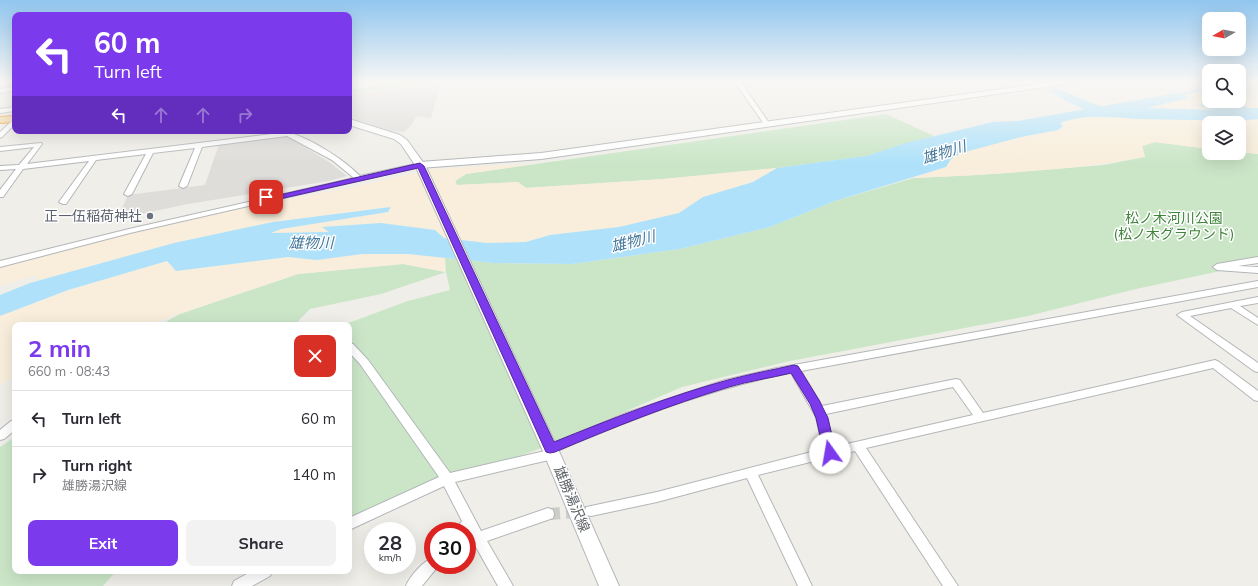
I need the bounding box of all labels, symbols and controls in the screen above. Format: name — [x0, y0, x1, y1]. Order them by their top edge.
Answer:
north arrow — [1202, 12, 1246, 56]
map controls — [1202, 12, 1246, 160]
text: 60 m — [94, 25, 160, 60]
icon: left — [28, 28, 80, 80]
text: Turn left — [94, 60, 162, 83]
button: search — [1202, 64, 1246, 108]
icon: left — [108, 104, 130, 126]
icon: ahead — [150, 104, 172, 126]
icon: ahead — [192, 104, 214, 126]
icon: right — [234, 104, 256, 126]
button: layers — [1202, 116, 1246, 160]
water label: 雄物川 — [920, 136, 970, 168]
pin — [249, 180, 283, 214]
icon: arrive — [255, 186, 277, 208]
place label: 正一伍稲荷神社 — [44, 207, 142, 225]
park label: 松ノ木河川公園 (松ノ木グラウンド) — [1114, 209, 1234, 243]
marker: 正一伍稲荷神社 — [145, 211, 155, 221]
water label: 雄物川 — [609, 226, 659, 256]
water label: 雄物川 — [288, 233, 335, 252]
text: 2 min — [28, 333, 91, 363]
button: close — [294, 335, 336, 377]
text: 660 m · 08:43 — [28, 363, 110, 379]
icon: left — [28, 408, 50, 430]
text: Turn left — [62, 409, 121, 428]
text: 60 m — [301, 409, 336, 428]
position arrow — [809, 432, 851, 474]
text: Turn right — [62, 456, 132, 475]
street label: 雄勝湯沢線 — [550, 463, 594, 535]
icon: right — [28, 464, 50, 486]
text: 140 m — [292, 465, 336, 484]
text: 雄勝湯沢線 — [62, 477, 127, 493]
button: Exit — [28, 520, 178, 566]
button: Share — [186, 520, 336, 566]
speed limit sign: 30 — [424, 522, 476, 574]
text: 28 — [378, 530, 402, 555]
text: km/h — [379, 551, 401, 564]

